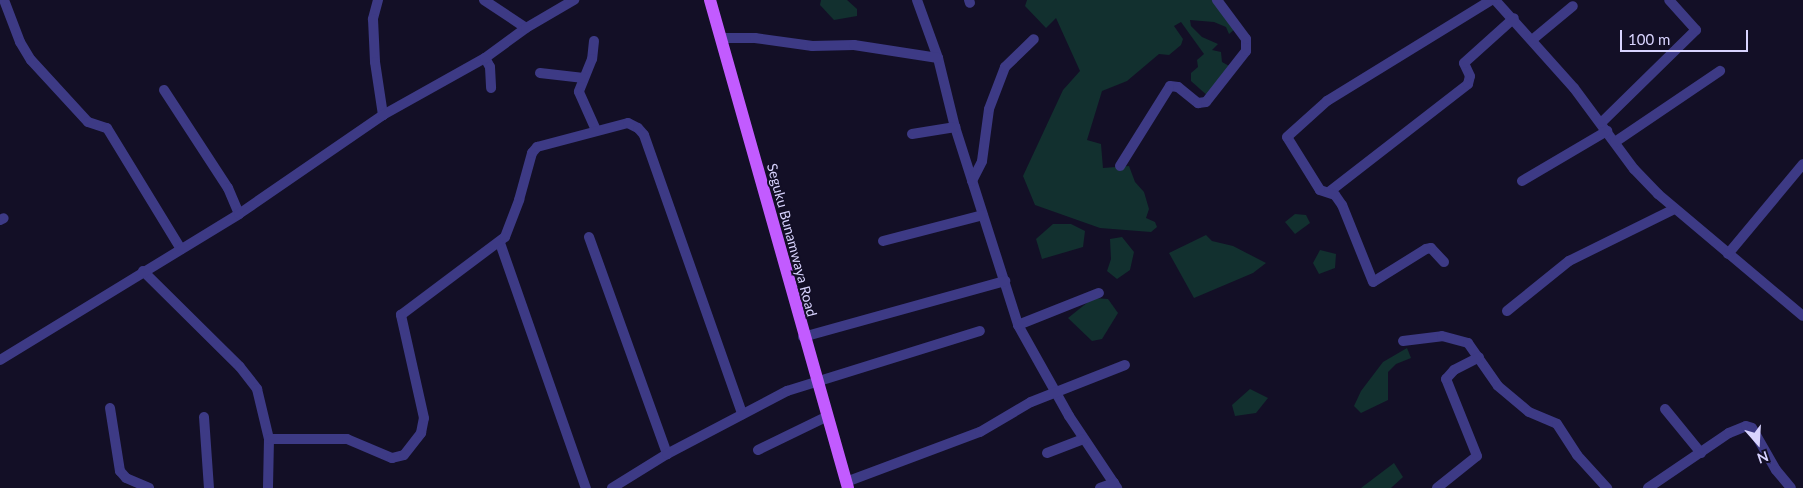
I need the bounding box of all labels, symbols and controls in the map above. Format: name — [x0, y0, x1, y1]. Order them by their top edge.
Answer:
scale bar — [1623, 20, 1750, 52]
text: 100 m — [1628, 30, 1670, 48]
street label: Seguku Bunamwaya Road — [763, 162, 821, 318]
north arrow — [1733, 418, 1783, 468]
text: N — [1755, 448, 1771, 467]

